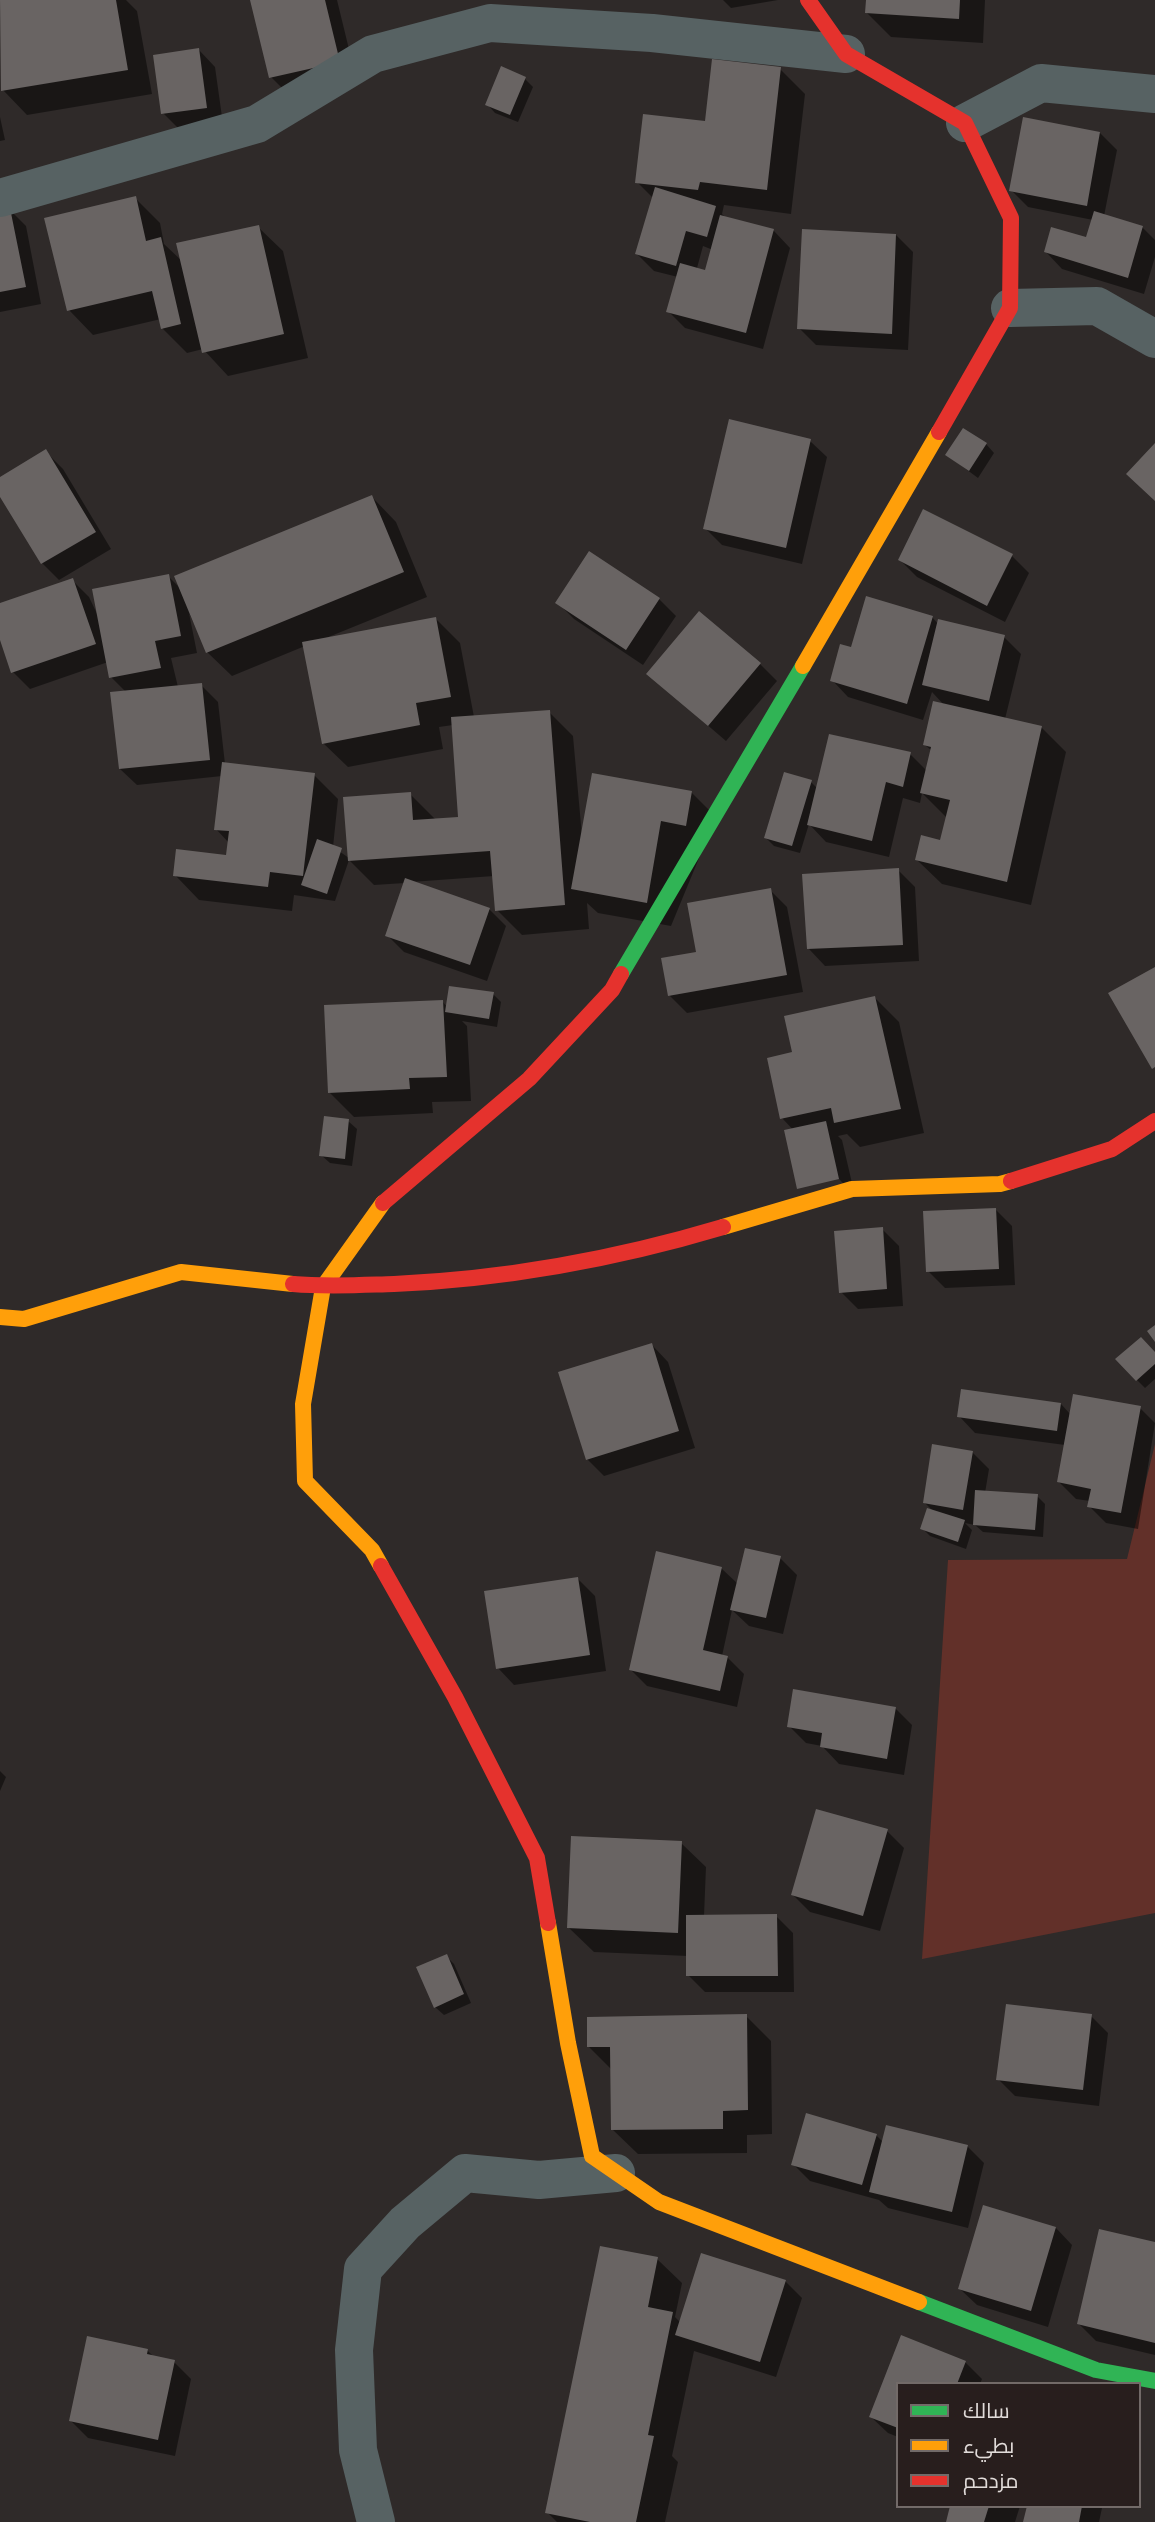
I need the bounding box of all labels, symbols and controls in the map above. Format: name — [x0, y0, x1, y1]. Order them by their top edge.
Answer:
legend — [896, 2382, 1141, 2508]
text: سالك — [963, 2397, 1010, 2423]
text: بطيء — [963, 2432, 1014, 2458]
text: مزدحم — [963, 2467, 1018, 2493]

